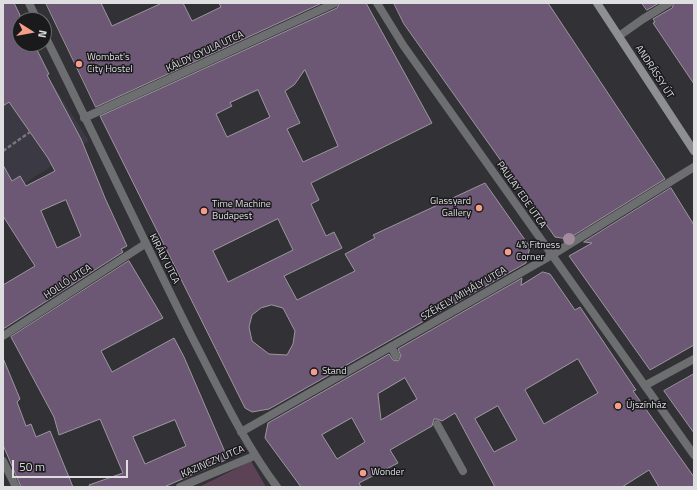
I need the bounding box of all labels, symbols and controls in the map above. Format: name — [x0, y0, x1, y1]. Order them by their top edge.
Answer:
north arrow — [12, 12, 52, 52]
text: N — [34, 29, 51, 39]
street label: KÁLDY GYULA UTCA — [164, 29, 246, 75]
street label: ANDRÁSSY ÚT — [632, 43, 676, 101]
place label: Wombat's City Hostel — [87, 52, 133, 76]
marker: Wombat's City Hostel — [74, 59, 84, 69]
street label: PAULAY EDE UTCA — [494, 159, 548, 231]
place label: Glassyard Gallery — [430, 196, 471, 220]
place label: Time Machine Budapest — [212, 199, 271, 222]
marker: Glassyard Gallery — [474, 203, 484, 213]
marker: Time Machine Budapest — [199, 206, 209, 216]
street label: KIRÁLY UTCA — [146, 232, 182, 286]
place label: 4% Fitness Corner — [516, 240, 560, 264]
marker: 4% Fitness Corner — [503, 247, 513, 257]
street label: HOLLÓ UTCA — [42, 262, 94, 302]
street label: SZÉKELY MIHÁLY UTCA — [419, 265, 509, 323]
place label: Stand — [322, 366, 347, 378]
marker: Stand — [309, 367, 319, 377]
place label: Újszínház — [626, 400, 666, 412]
marker: Újszínház — [613, 401, 623, 411]
street label: KAZINCZY UTCA — [180, 443, 246, 481]
scale bar — [14, 452, 130, 478]
text: 50 m — [19, 457, 45, 476]
place label: Wonder — [371, 467, 404, 479]
marker: Wonder — [358, 468, 368, 478]

